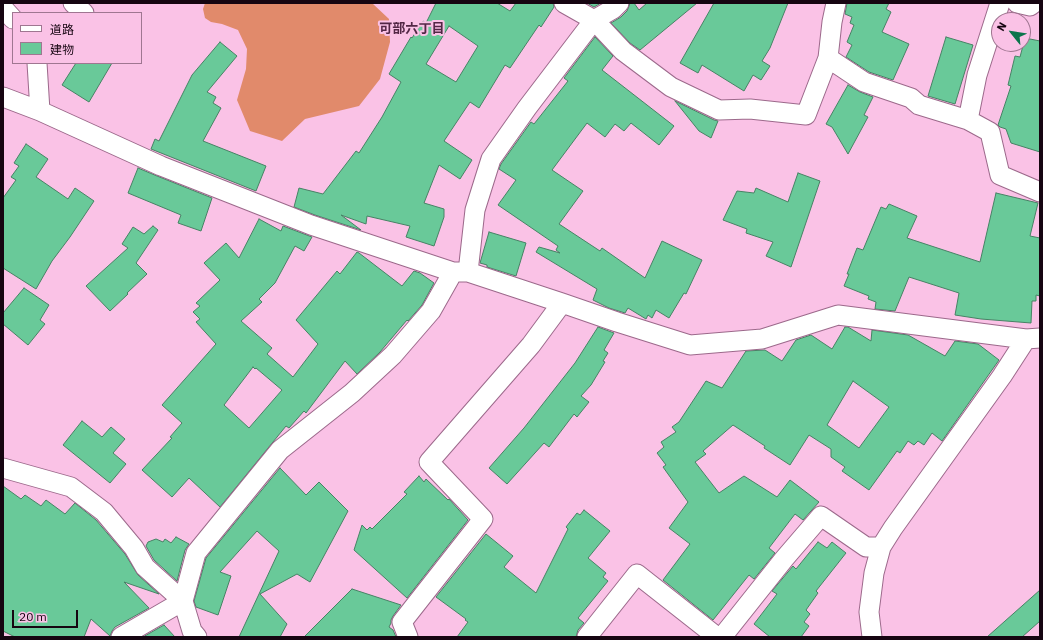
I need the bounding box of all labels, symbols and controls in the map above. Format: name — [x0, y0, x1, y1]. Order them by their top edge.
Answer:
legend — [12, 12, 142, 64]
north arrow — [991, 12, 1031, 52]
text: N — [993, 20, 1010, 33]
district label: 可部六丁目 — [380, 21, 444, 37]
text: 道路 — [50, 22, 74, 37]
text: 建物 — [50, 42, 74, 57]
scale bar — [14, 602, 80, 628]
text: 20 m — [19, 609, 47, 624]

